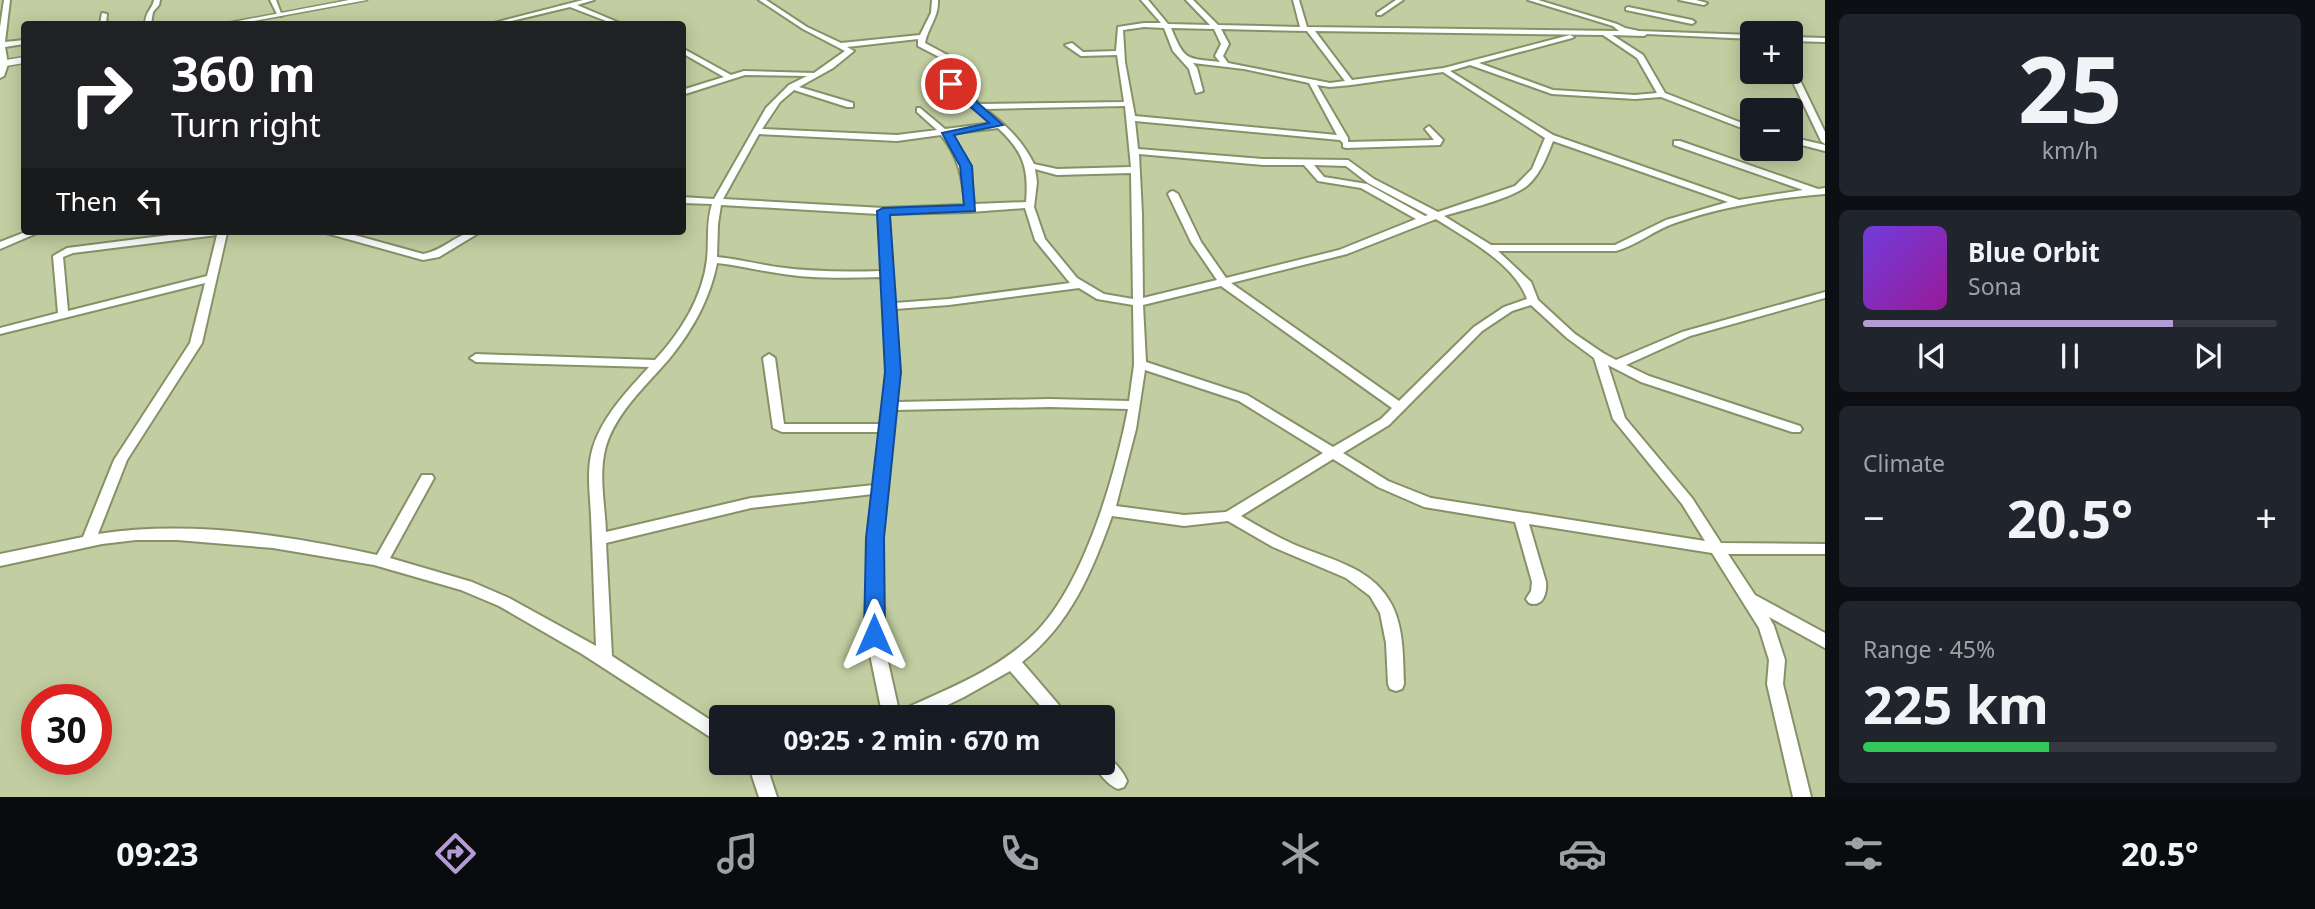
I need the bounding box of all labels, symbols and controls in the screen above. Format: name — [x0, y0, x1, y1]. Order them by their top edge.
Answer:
map controls — [1740, 21, 1803, 161]
button: + — [1740, 21, 1803, 84]
text: 25 — [2018, 26, 2122, 150]
text: 360 m — [171, 40, 316, 106]
icon: right — [56, 49, 147, 140]
pin — [921, 54, 981, 114]
icon: arrive — [932, 65, 970, 103]
button: − — [1740, 98, 1803, 161]
text: Turn right — [171, 103, 321, 146]
text: km/h — [2042, 134, 2098, 166]
icon: left — [131, 182, 169, 220]
text: Then — [56, 183, 117, 219]
text: Blue Orbit — [1968, 234, 2100, 270]
text: Sona — [1968, 270, 2022, 302]
icon: previous — [1913, 337, 1951, 375]
icon: pause — [2051, 337, 2089, 375]
icon: next — [2189, 337, 2227, 375]
text: Climate — [1863, 447, 1945, 479]
text: 20.5° — [2007, 482, 2133, 553]
text: − — [1863, 491, 1885, 543]
text: + — [2255, 491, 2277, 543]
position arrow — [837, 598, 911, 672]
text: Range · 45% — [1863, 633, 1995, 665]
text: 225 km — [1863, 668, 2049, 739]
speed limit sign: 30 — [21, 684, 112, 775]
text: 09:25 · 2 min · 670 m — [784, 722, 1040, 758]
icon: directions — [431, 829, 480, 878]
icon: music — [713, 829, 762, 878]
icon: phone — [995, 829, 1044, 878]
icon: climate — [1276, 829, 1325, 878]
icon: car — [1558, 829, 1607, 878]
icon: filters — [1839, 829, 1888, 878]
text: 09:23 — [116, 832, 199, 875]
text: 20.5° — [2121, 832, 2199, 875]

